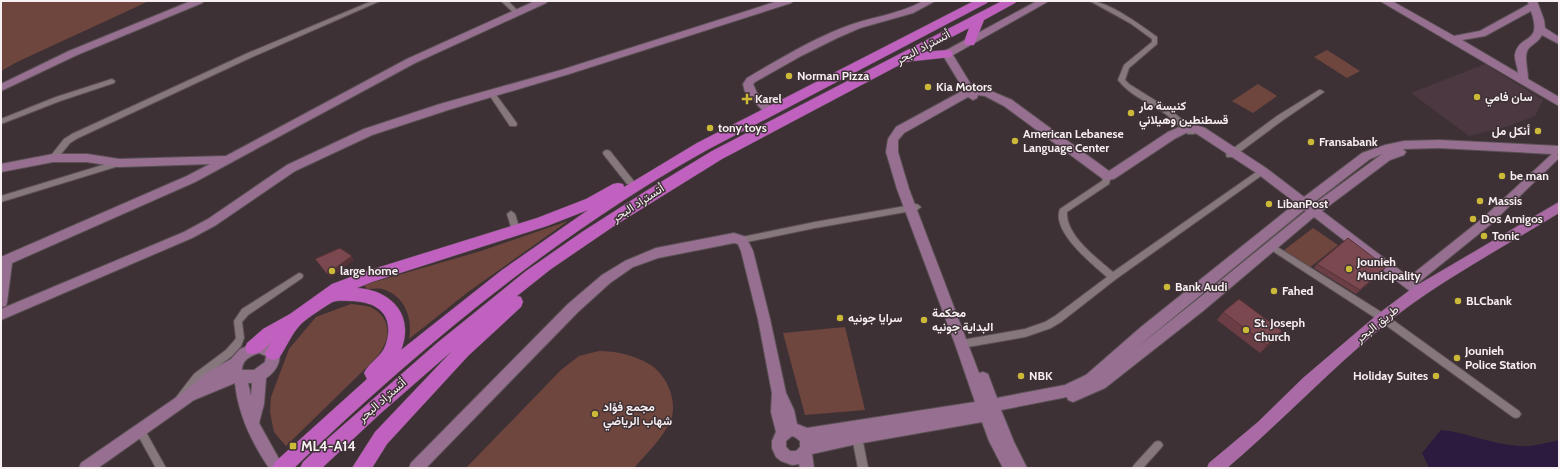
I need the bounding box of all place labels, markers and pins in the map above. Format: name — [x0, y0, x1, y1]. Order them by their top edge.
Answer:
place label: Norman Pizza — [797, 68, 869, 83]
marker: Norman Pizza — [784, 71, 794, 81]
place label: Kia Motors — [936, 79, 992, 94]
marker: Kia Motors — [923, 82, 933, 92]
place label: سان فامي — [1485, 89, 1533, 107]
place label: Karel — [755, 91, 782, 106]
marker: سان فامي — [1472, 92, 1482, 102]
marker: Karel — [742, 94, 752, 104]
place label: كنيسة مار قسطنطين وهيلاني — [1138, 98, 1229, 130]
marker: كنيسة مار قسطنطين وهيلاني — [1126, 108, 1136, 118]
place label: tony toys — [718, 120, 767, 135]
marker: tony toys — [705, 123, 715, 133]
place label: أنكل مل — [1492, 123, 1530, 138]
place label: American Lebanese Language Center — [1023, 126, 1124, 155]
marker: أنكل مل — [1533, 126, 1543, 136]
place label: Fransabank — [1319, 134, 1378, 149]
marker: American Lebanese Language Center — [1010, 136, 1020, 146]
marker: Fransabank — [1306, 137, 1316, 147]
place label: be man — [1510, 168, 1549, 183]
marker: be man — [1497, 171, 1507, 181]
place label: Massis — [1488, 193, 1522, 208]
place label: LibanPost — [1277, 196, 1328, 211]
marker: Massis — [1475, 196, 1485, 206]
marker: LibanPost — [1264, 199, 1274, 209]
place label: Dos Amigos — [1481, 211, 1543, 226]
marker: Dos Amigos — [1468, 214, 1478, 224]
place label: Tonic — [1492, 228, 1520, 243]
marker: Tonic — [1479, 231, 1489, 241]
place label: Jounieh Municipality — [1356, 254, 1421, 283]
place label: large home — [340, 263, 398, 278]
marker: Jounieh Municipality — [1344, 264, 1354, 274]
marker: large home — [327, 266, 337, 276]
place label: Bank Audi — [1175, 279, 1227, 294]
marker: Bank Audi — [1162, 282, 1172, 292]
place label: Fahed — [1282, 283, 1314, 298]
marker: Fahed — [1269, 286, 1279, 296]
place label: BLCbank — [1466, 293, 1512, 308]
marker: BLCbank — [1453, 296, 1463, 306]
place label: محكمة البداية جونيه — [932, 305, 993, 335]
place label: سرايا جونيه — [848, 310, 903, 326]
marker: سرايا جونيه — [835, 313, 845, 323]
marker: محكمة البداية جونيه — [919, 315, 929, 325]
place label: St. Joseph Church — [1254, 315, 1305, 344]
marker: St. Joseph Church — [1241, 325, 1251, 335]
place label: Jounieh Police Station — [1464, 343, 1536, 372]
marker: Jounieh Police Station — [1452, 353, 1462, 363]
place label: NBK — [1029, 368, 1053, 383]
place label: Holiday Suites — [1353, 368, 1428, 383]
marker: NBK — [1016, 371, 1026, 381]
marker: Holiday Suites — [1431, 371, 1441, 381]
place label: مجمع فؤاد شهاب الرياضي — [603, 399, 672, 431]
marker: مجمع فؤاد شهاب الرياضي — [590, 409, 600, 419]
place label: ML4-A14 — [301, 437, 356, 455]
marker: ML4-A14 — [288, 441, 298, 451]

